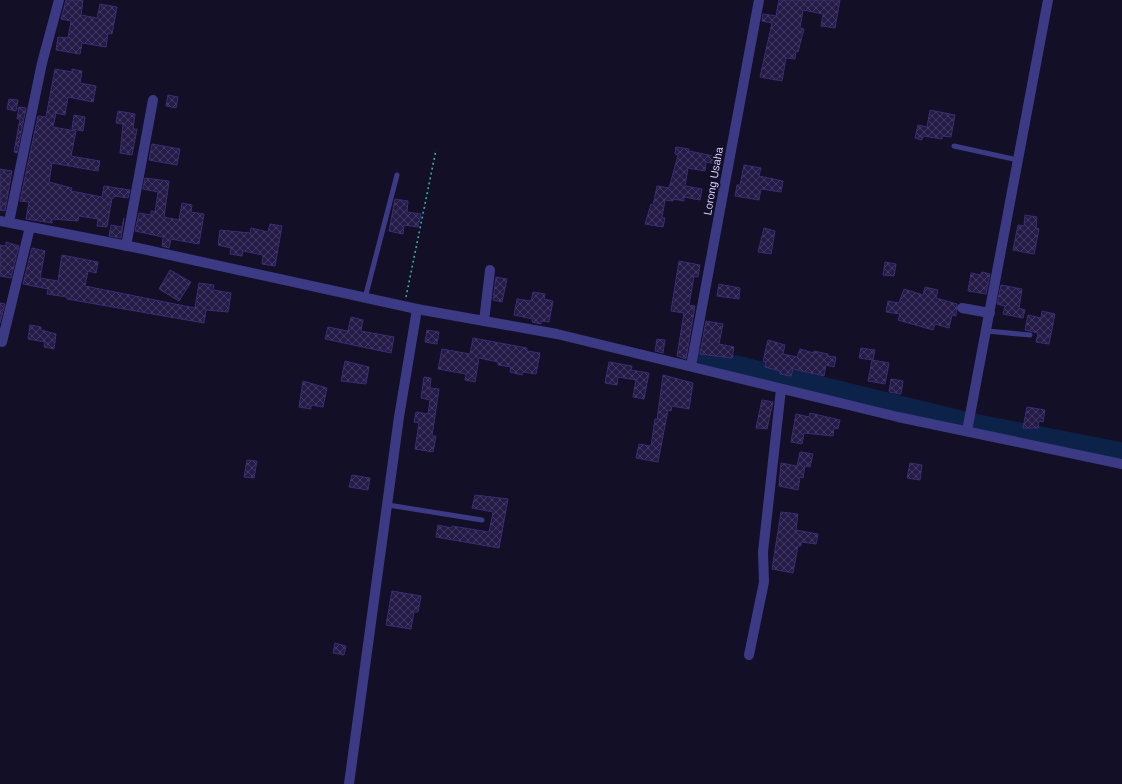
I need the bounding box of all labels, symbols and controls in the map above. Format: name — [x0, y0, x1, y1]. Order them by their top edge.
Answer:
street label: Lorong Usaha — [701, 145, 725, 216]

